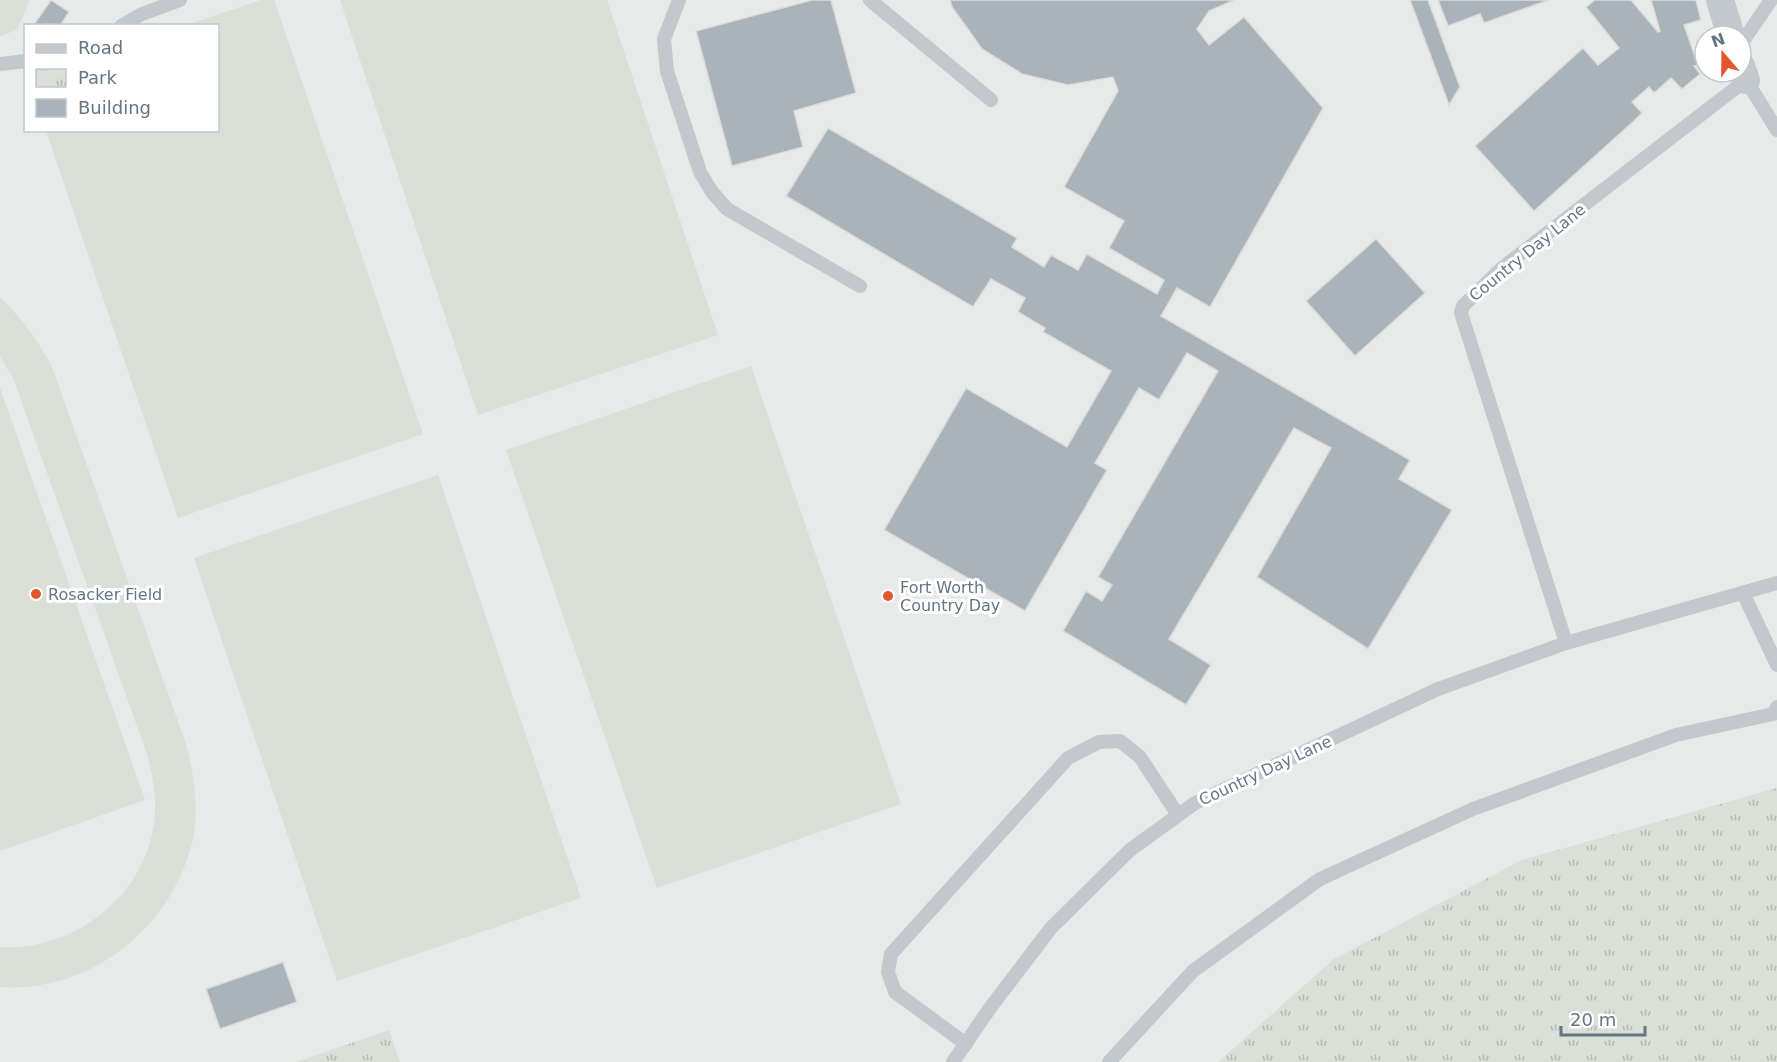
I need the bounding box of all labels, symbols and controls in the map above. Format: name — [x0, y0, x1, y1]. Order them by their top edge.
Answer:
legend — [24, 24, 219, 132]
north arrow — [1693, 24, 1753, 84]
text: N — [1708, 29, 1728, 52]
text: Road — [78, 37, 123, 58]
text: Park — [78, 67, 117, 88]
text: Building — [78, 97, 151, 118]
street label: Country Day Lane — [1465, 200, 1589, 305]
place label: Fort Worth Country Day — [900, 578, 1000, 615]
place label: Rosacker Field — [48, 585, 162, 604]
marker: Rosacker Field — [29, 587, 43, 601]
marker: Fort Worth Country Day — [881, 589, 895, 603]
street label: Country Day Lane — [1196, 731, 1334, 809]
scale bar — [1561, 999, 1645, 1037]
text: 20 m — [1570, 1009, 1616, 1030]

